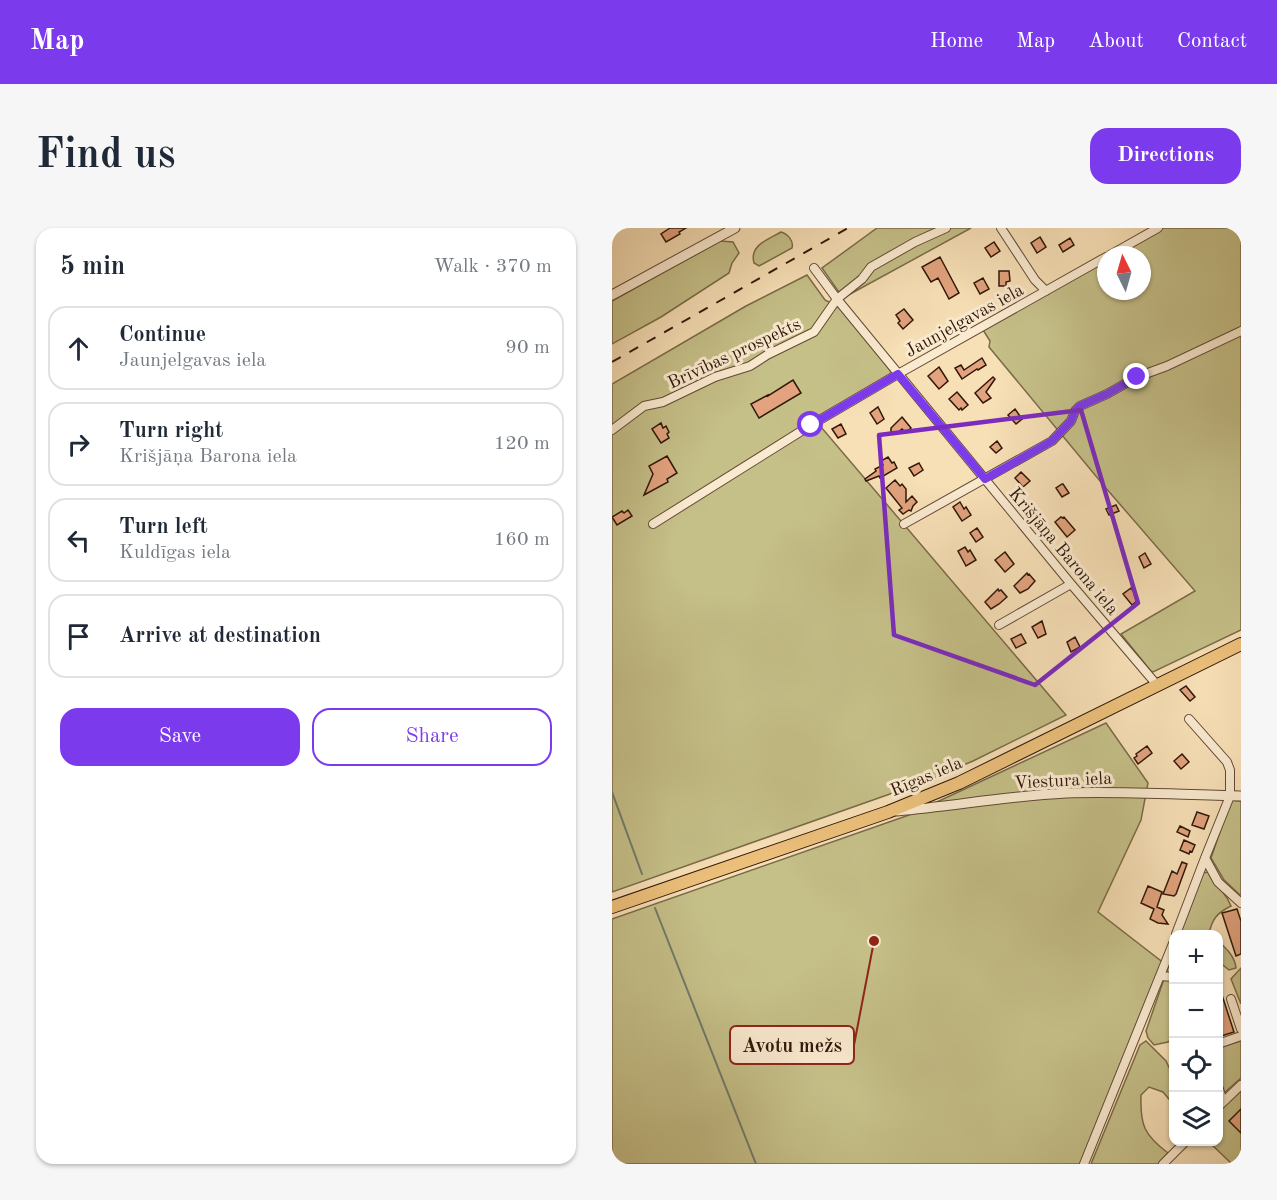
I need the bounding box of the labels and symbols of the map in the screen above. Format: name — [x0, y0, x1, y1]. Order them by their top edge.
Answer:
north arrow — [1097, 246, 1151, 300]
street label: Jaunjelgavas iela — [902, 281, 1027, 361]
street label: Brīvības prospekts — [665, 315, 804, 393]
route end — [1123, 363, 1149, 389]
route start — [797, 411, 823, 437]
street label: Krišjāņa Barona iela — [1004, 485, 1122, 619]
street label: Rīgas iela — [888, 754, 965, 800]
street label: Viestura iela — [1014, 769, 1113, 793]
callout: Avotu mežs — [730, 1026, 854, 1064]
text: Avotu mežs — [742, 1037, 842, 1057]

